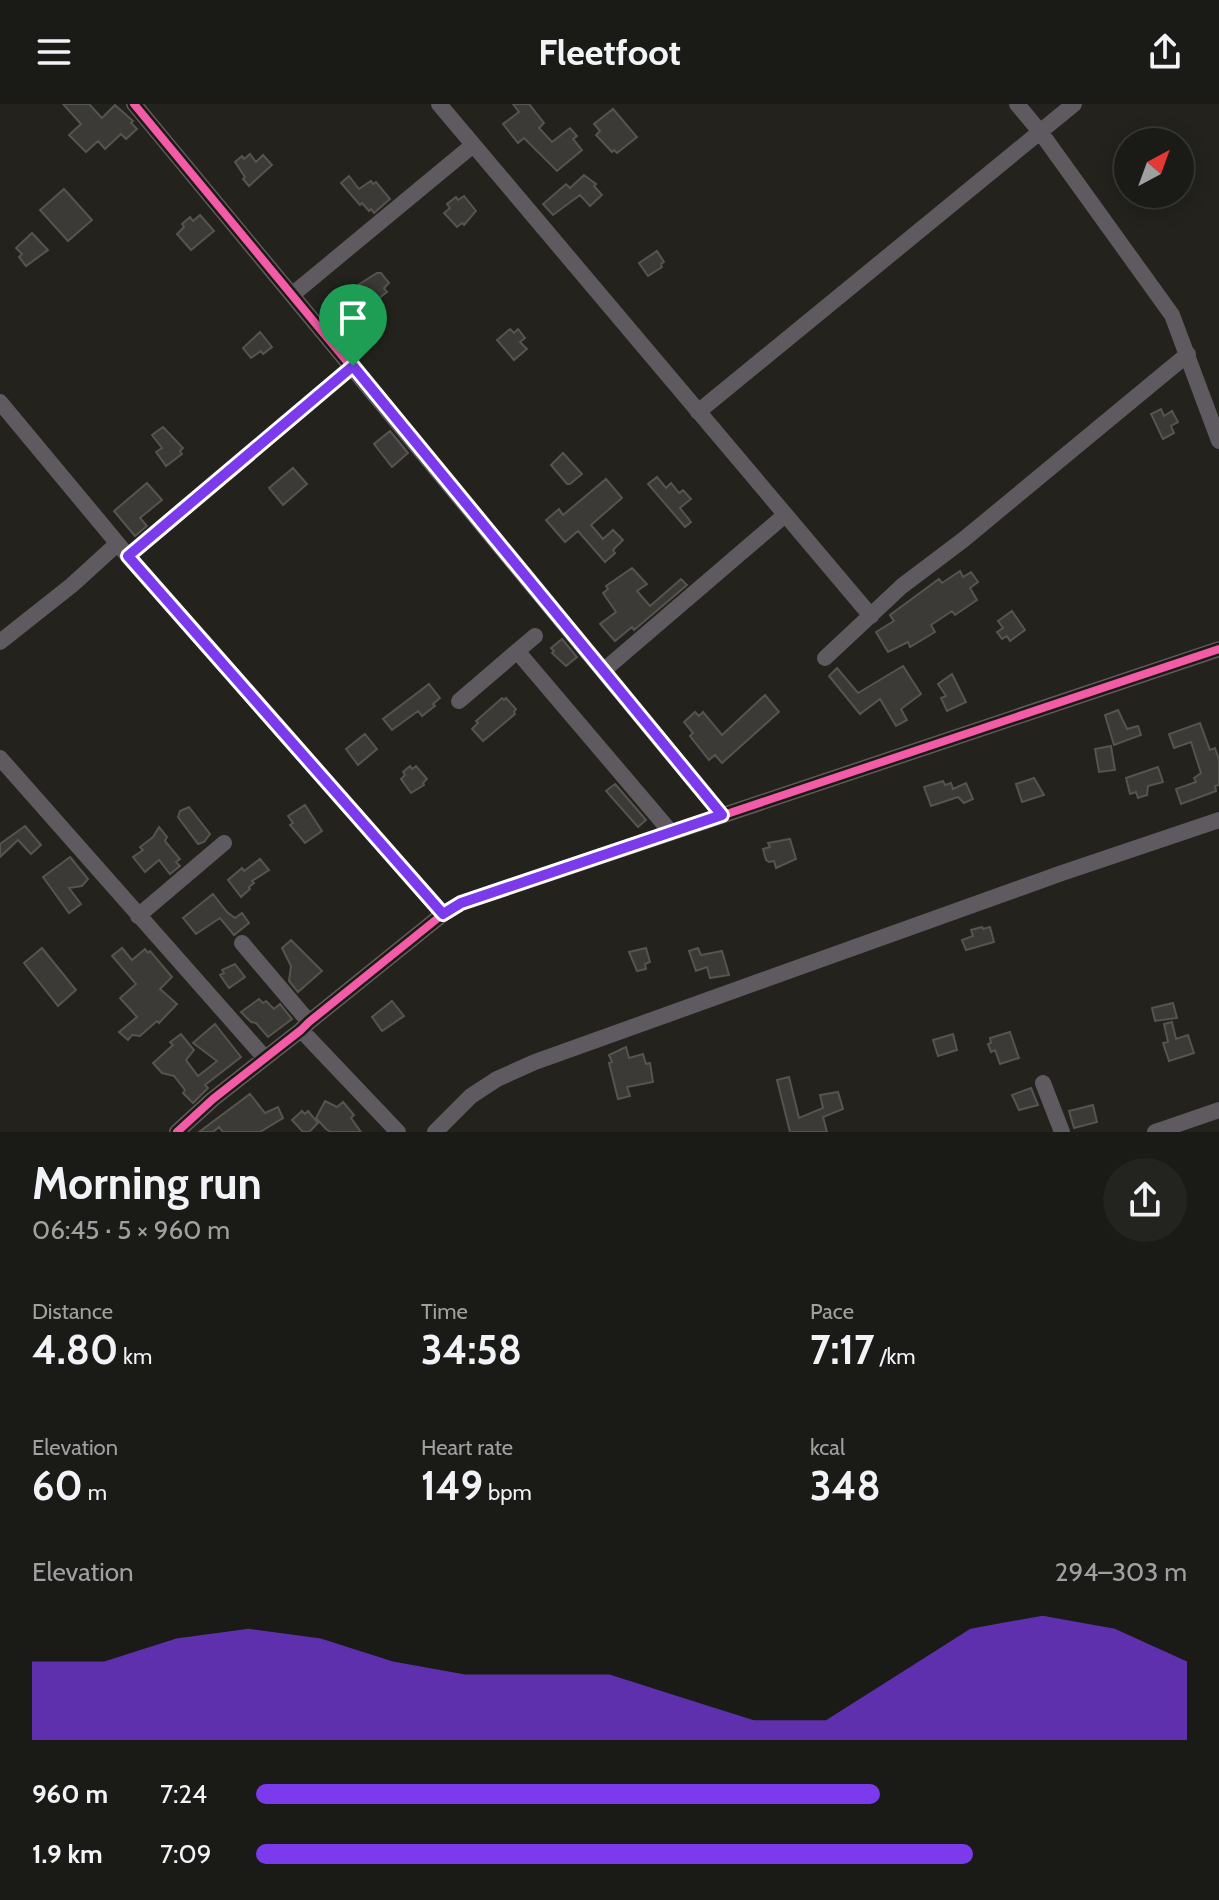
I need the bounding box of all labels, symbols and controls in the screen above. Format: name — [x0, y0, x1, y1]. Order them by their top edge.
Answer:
icon: menu — [32, 30, 76, 74]
text: Fleetfoot — [538, 30, 681, 74]
icon: share — [1143, 30, 1187, 74]
north arrow — [1114, 128, 1194, 208]
map controls — [1114, 128, 1194, 208]
pin — [319, 284, 387, 366]
icon: arrive — [331, 296, 375, 340]
text: Morning run — [32, 1157, 262, 1210]
button: share — [1103, 1158, 1187, 1242]
text: 06:45 · 5 × 960 m — [32, 1214, 230, 1246]
text: Distance — [32, 1298, 113, 1325]
text: Time — [421, 1298, 468, 1325]
text: Pace — [810, 1298, 854, 1325]
text: 4.80 — [32, 1325, 118, 1374]
text: 34:58 — [421, 1325, 522, 1374]
text: 7:17 — [810, 1325, 874, 1374]
text: km — [118, 1343, 152, 1370]
text: /km — [874, 1343, 916, 1370]
text: Elevation — [32, 1434, 118, 1461]
text: Heart rate — [421, 1434, 513, 1461]
text: kcal — [810, 1434, 845, 1461]
text: 60 — [32, 1461, 83, 1510]
text: 149 — [421, 1461, 483, 1510]
text: 348 — [810, 1461, 881, 1510]
text: m — [83, 1479, 107, 1506]
text: bpm — [483, 1479, 532, 1506]
text: Elevation — [32, 1556, 134, 1588]
text: 294–303 m — [1055, 1556, 1187, 1588]
text: 960 m — [32, 1778, 108, 1810]
text: 7:24 — [160, 1778, 207, 1810]
text: 1.9 km — [32, 1838, 103, 1870]
text: 7:09 — [160, 1838, 211, 1870]

